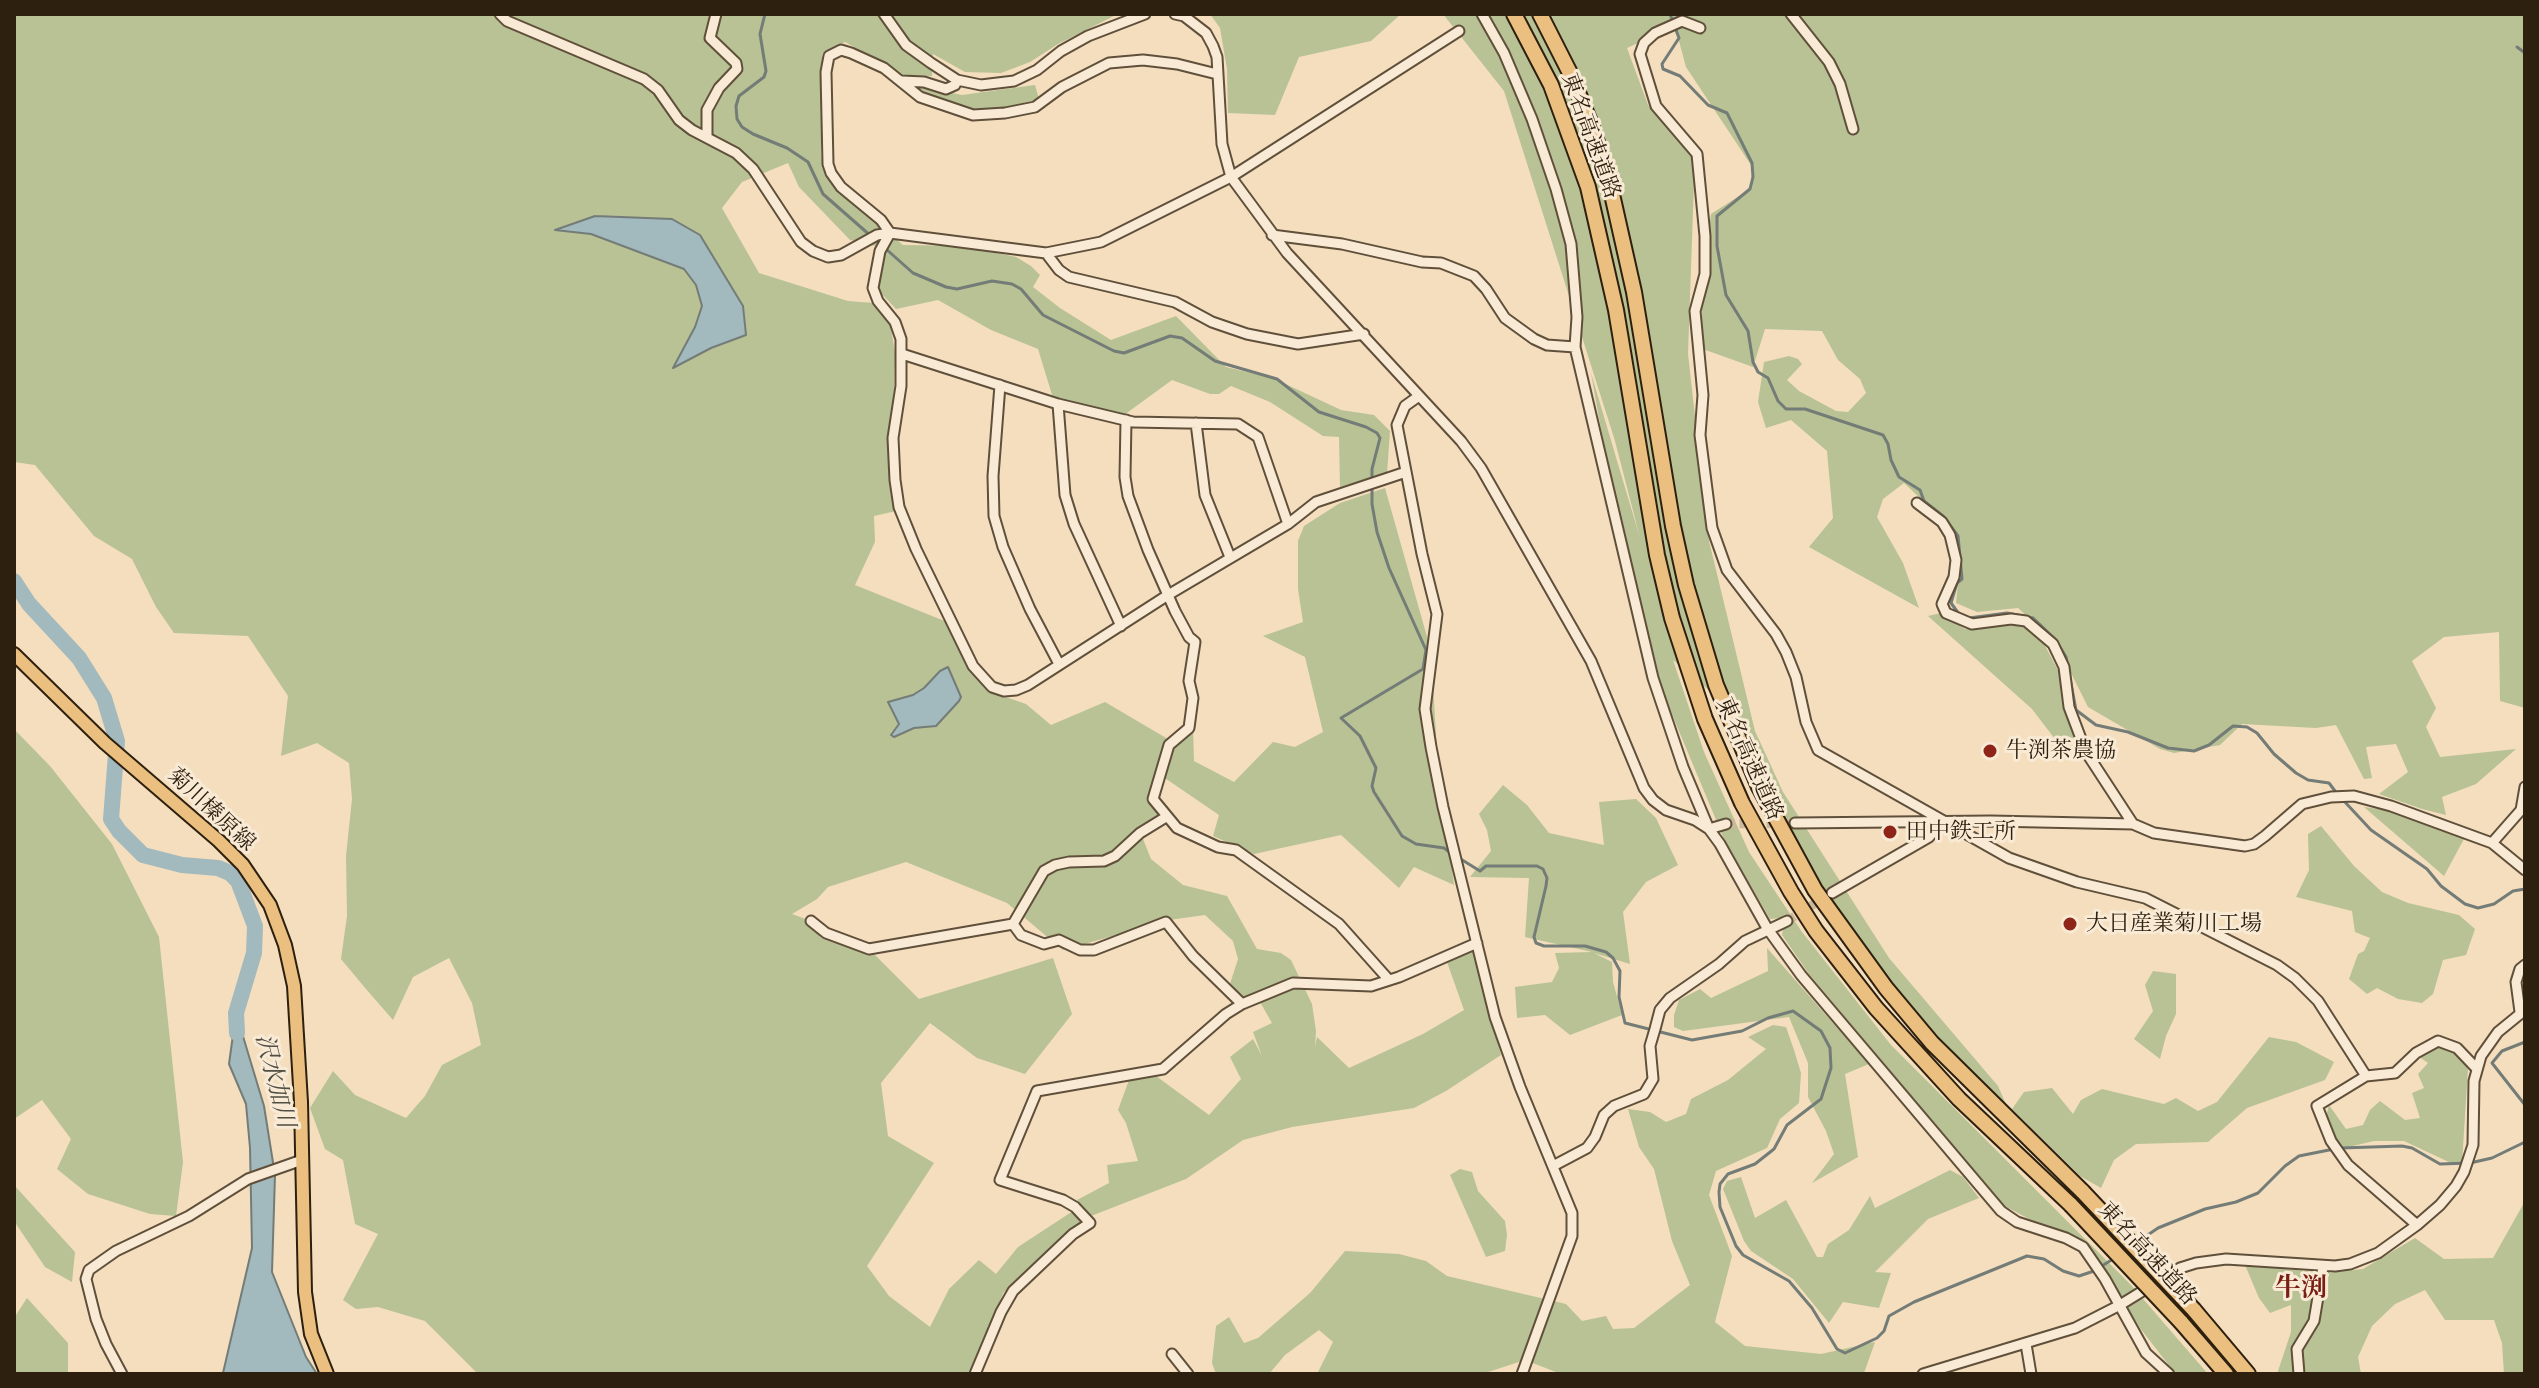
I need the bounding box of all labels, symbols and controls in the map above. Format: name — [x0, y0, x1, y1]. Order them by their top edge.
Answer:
street label: 東名高速道路 — [1555, 69, 1625, 203]
street label: 東名高速道路 — [1710, 693, 1788, 825]
place label: 牛渕茶農協 — [2006, 738, 2116, 764]
marker: 牛渕茶農協 — [1981, 742, 1999, 760]
street label: 菊川榛原線 — [162, 763, 260, 857]
place label: 田中鉄工所 — [1906, 819, 2016, 845]
marker: 田中鉄工所 — [1881, 823, 1899, 841]
place label: 大日産業菊川工場 — [2086, 911, 2262, 937]
marker: 大日産業菊川工場 — [2061, 915, 2079, 933]
water label: 沢水加川 — [248, 1031, 300, 1131]
street label: 東名高速道路 — [2092, 1197, 2202, 1311]
district label: 牛渕 — [2275, 1273, 2327, 1305]

